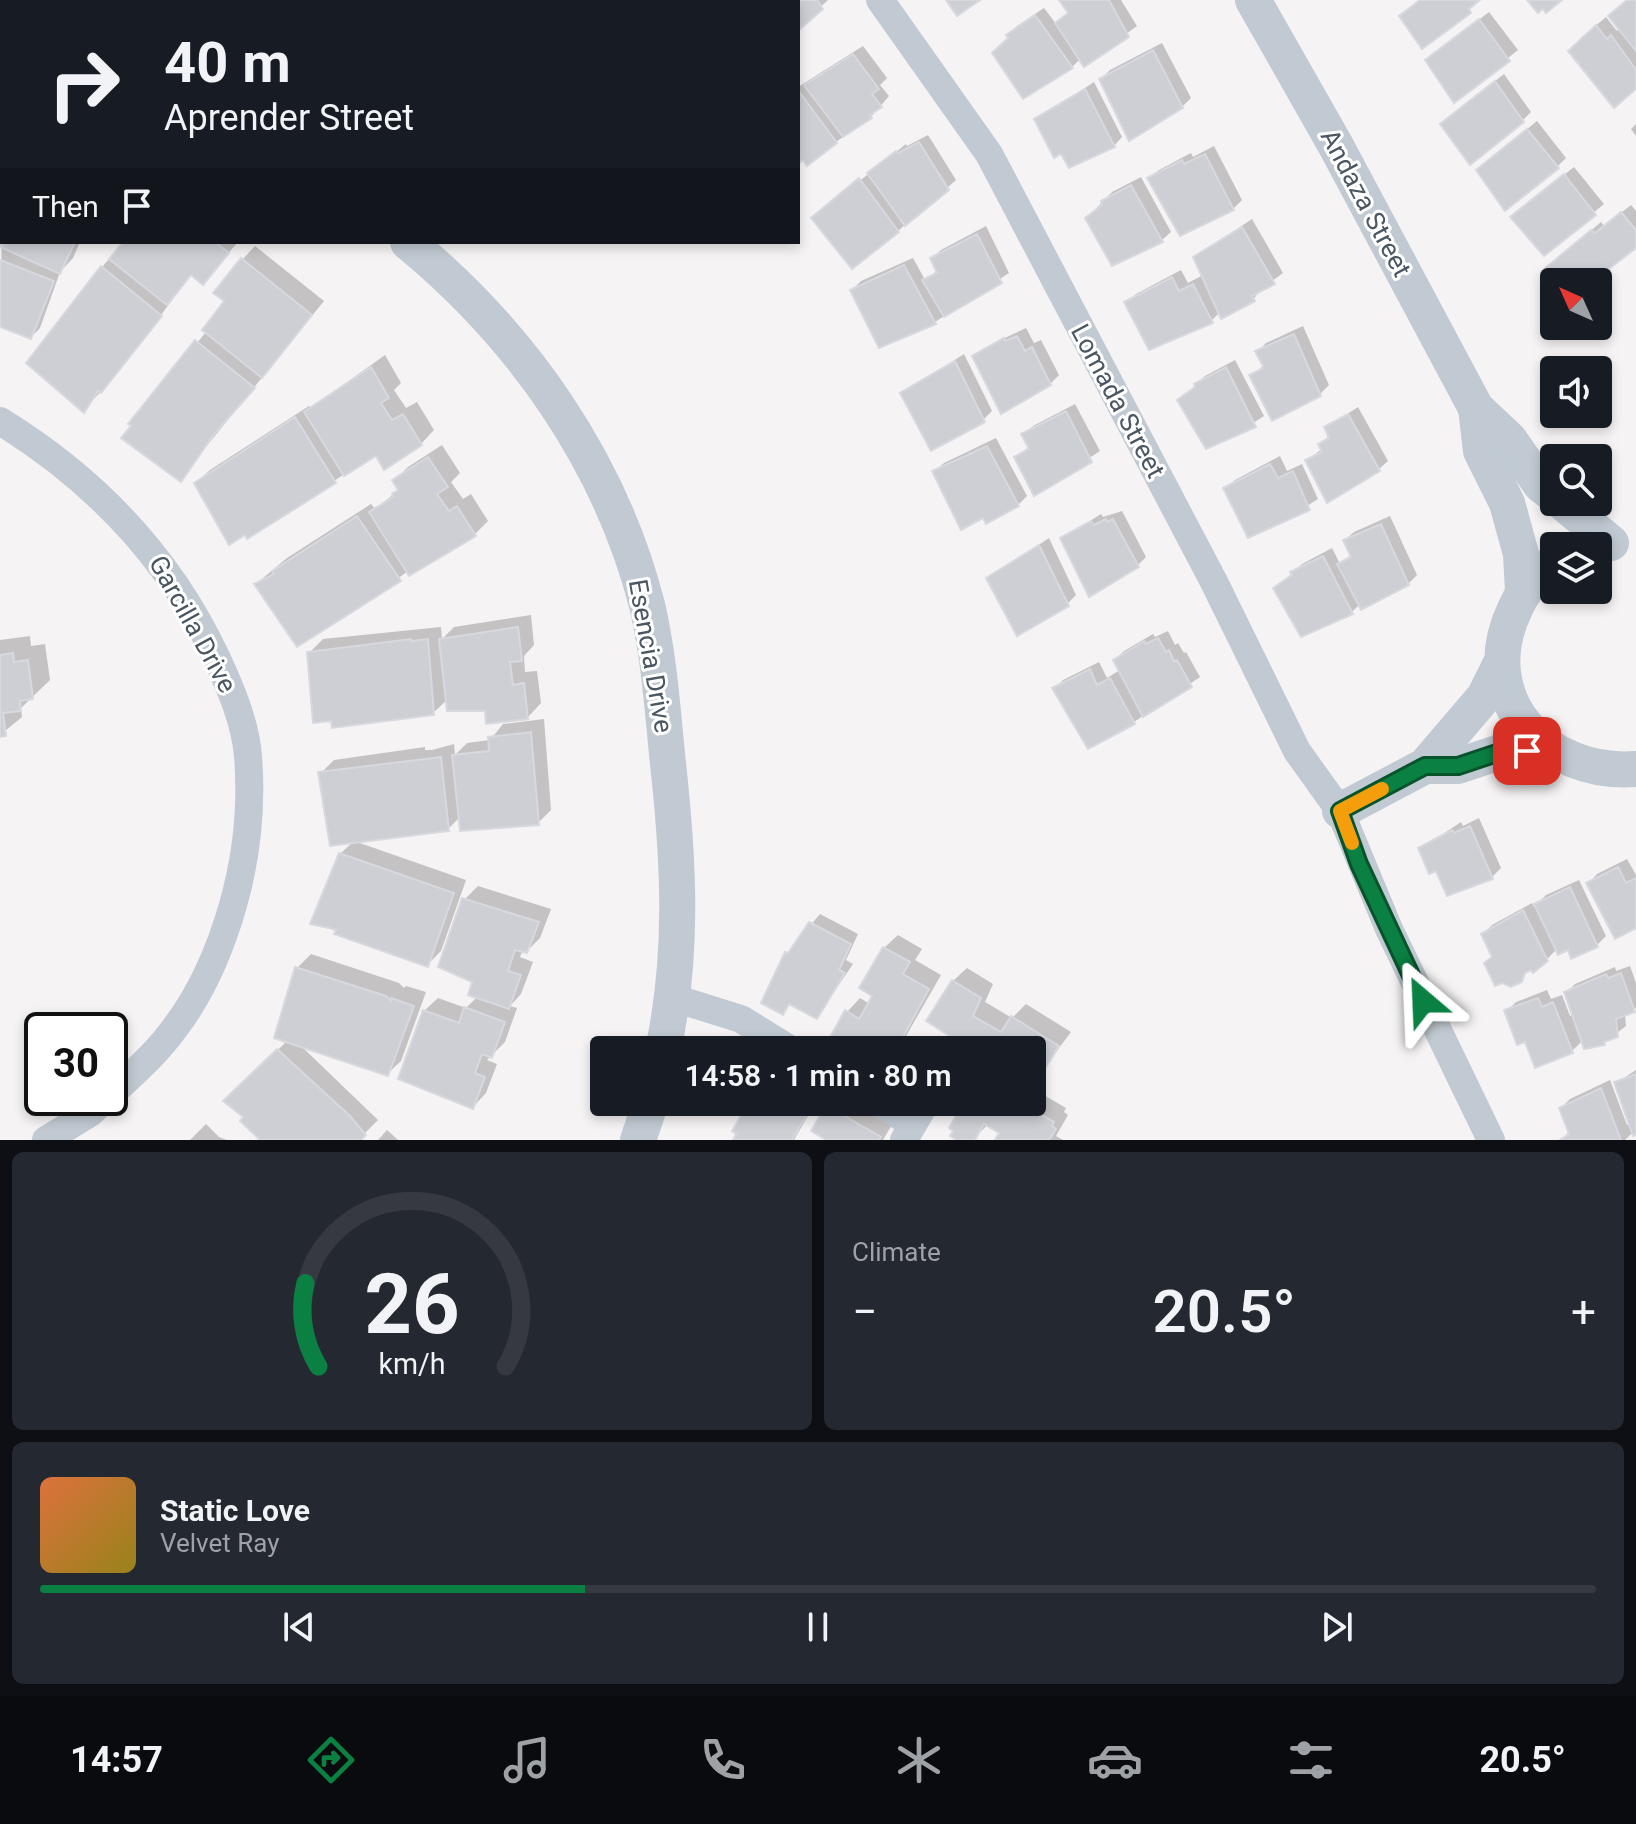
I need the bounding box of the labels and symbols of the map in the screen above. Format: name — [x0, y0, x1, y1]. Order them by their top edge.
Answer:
street label: Andaza Street — [1315, 124, 1417, 282]
north arrow — [1540, 268, 1612, 340]
street label: Lomada Street — [1065, 319, 1171, 483]
street label: Garcilla Drive — [143, 550, 243, 698]
street label: Esencia Drive — [623, 577, 679, 735]
pin — [1493, 717, 1561, 785]
position arrow — [1381, 959, 1465, 1043]
speed limit sign: 30 — [24, 1012, 128, 1116]

